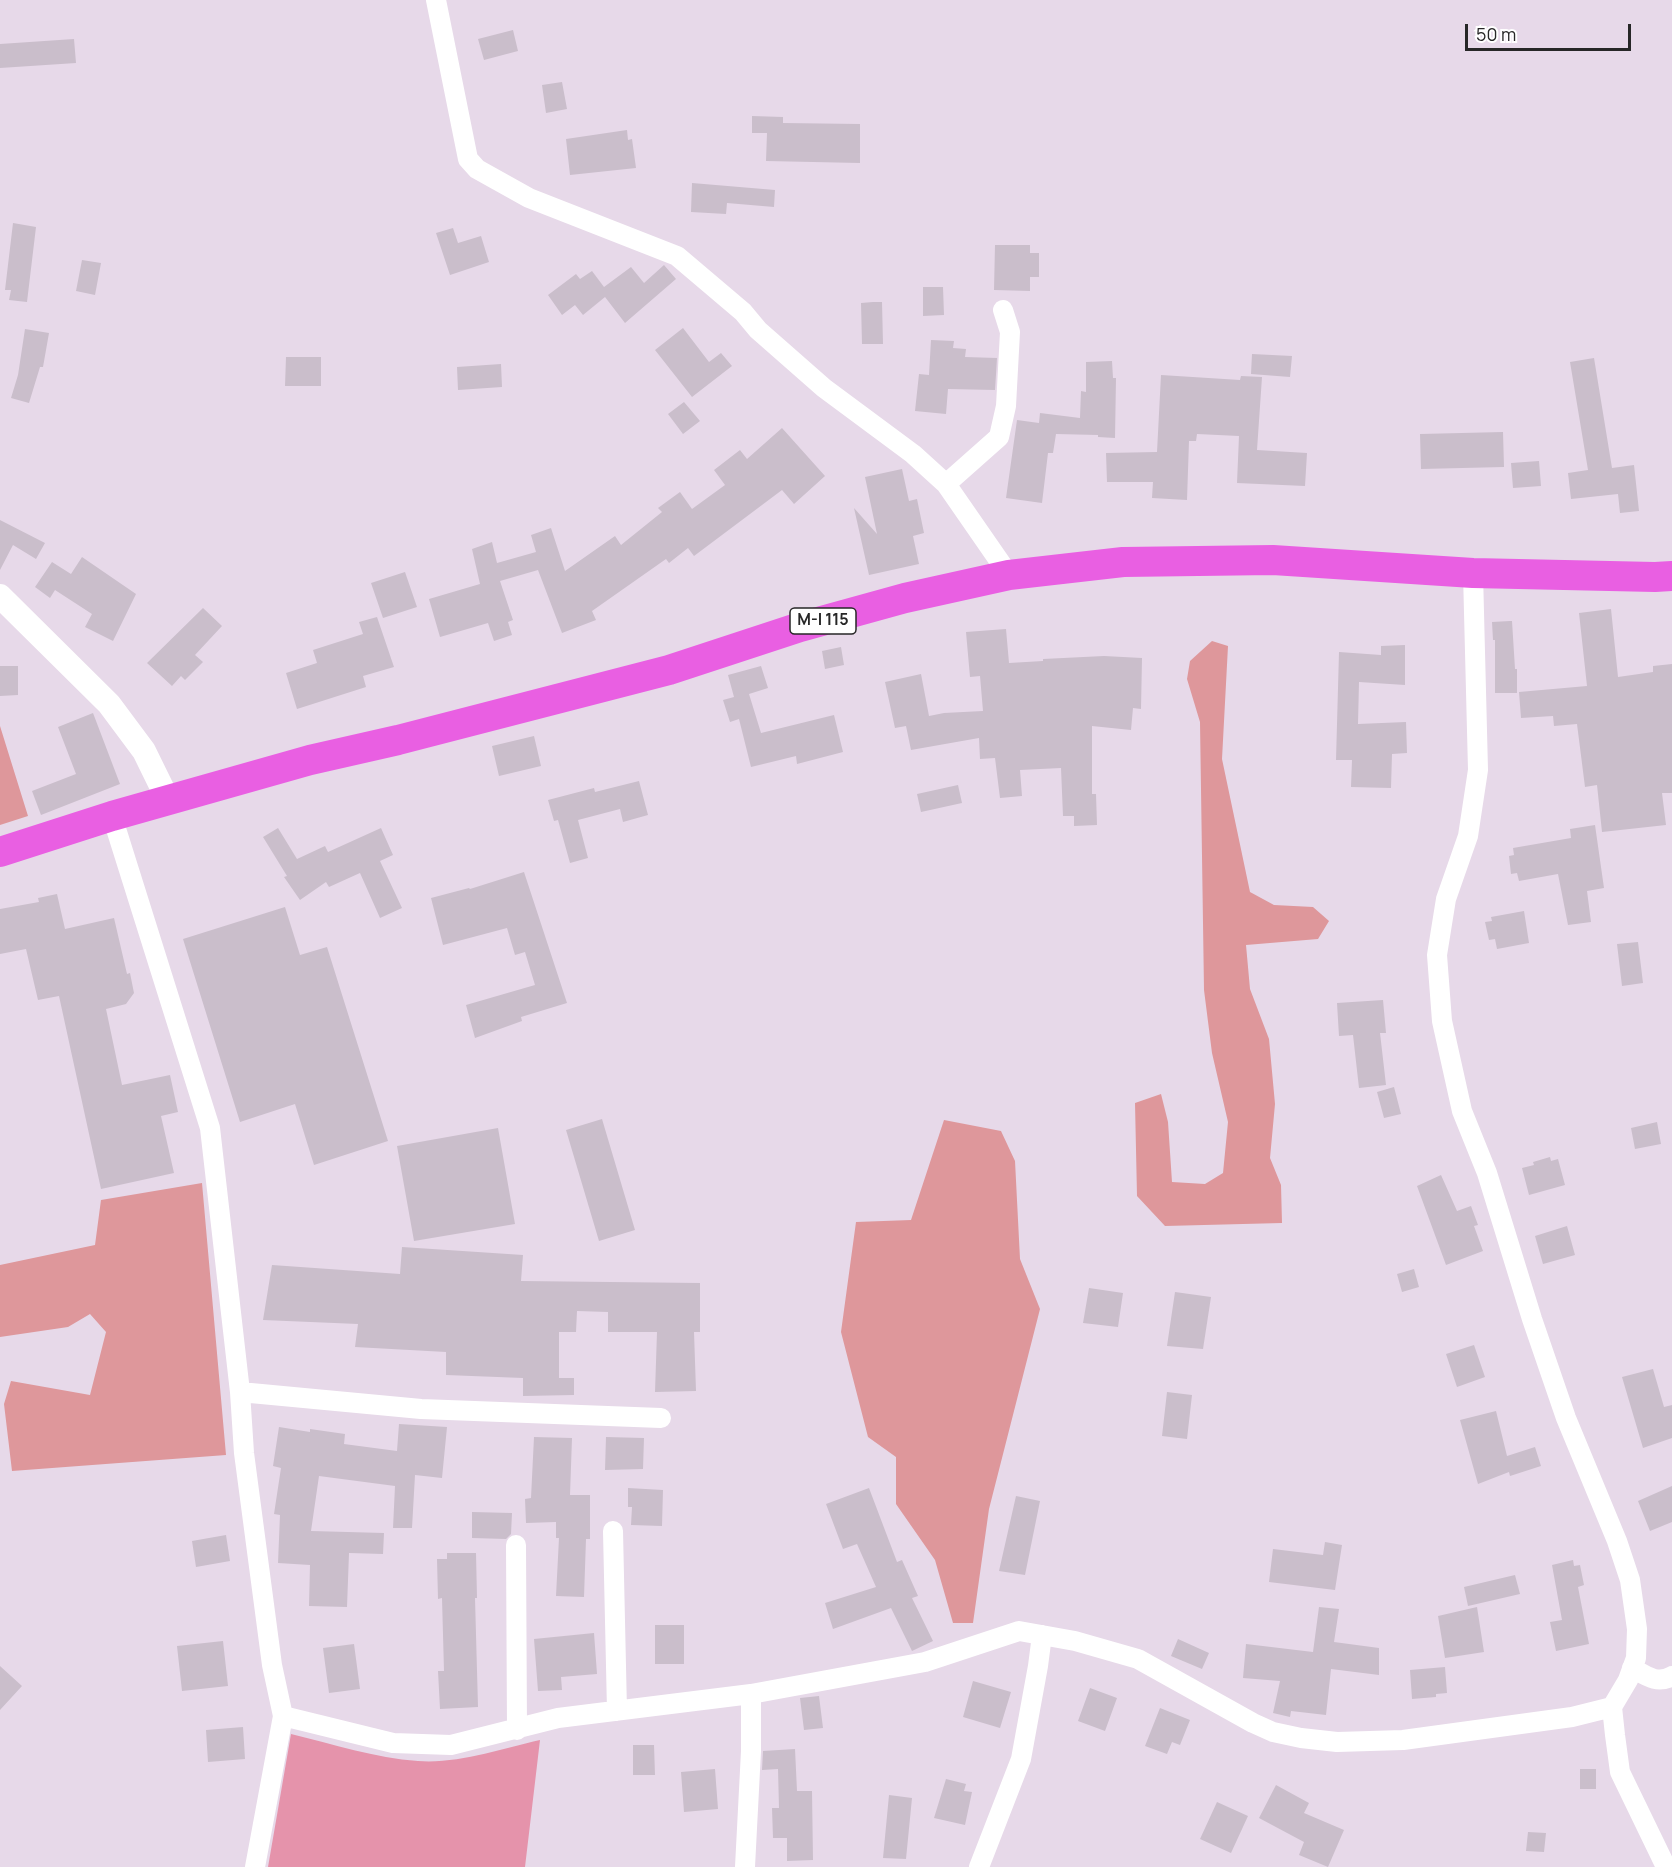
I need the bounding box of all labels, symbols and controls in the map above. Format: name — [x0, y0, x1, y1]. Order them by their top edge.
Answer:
scale bar — [1468, 12, 1634, 50]
text: 50 m — [1476, 22, 1516, 46]
road number: M-I 115 — [790, 608, 856, 634]

